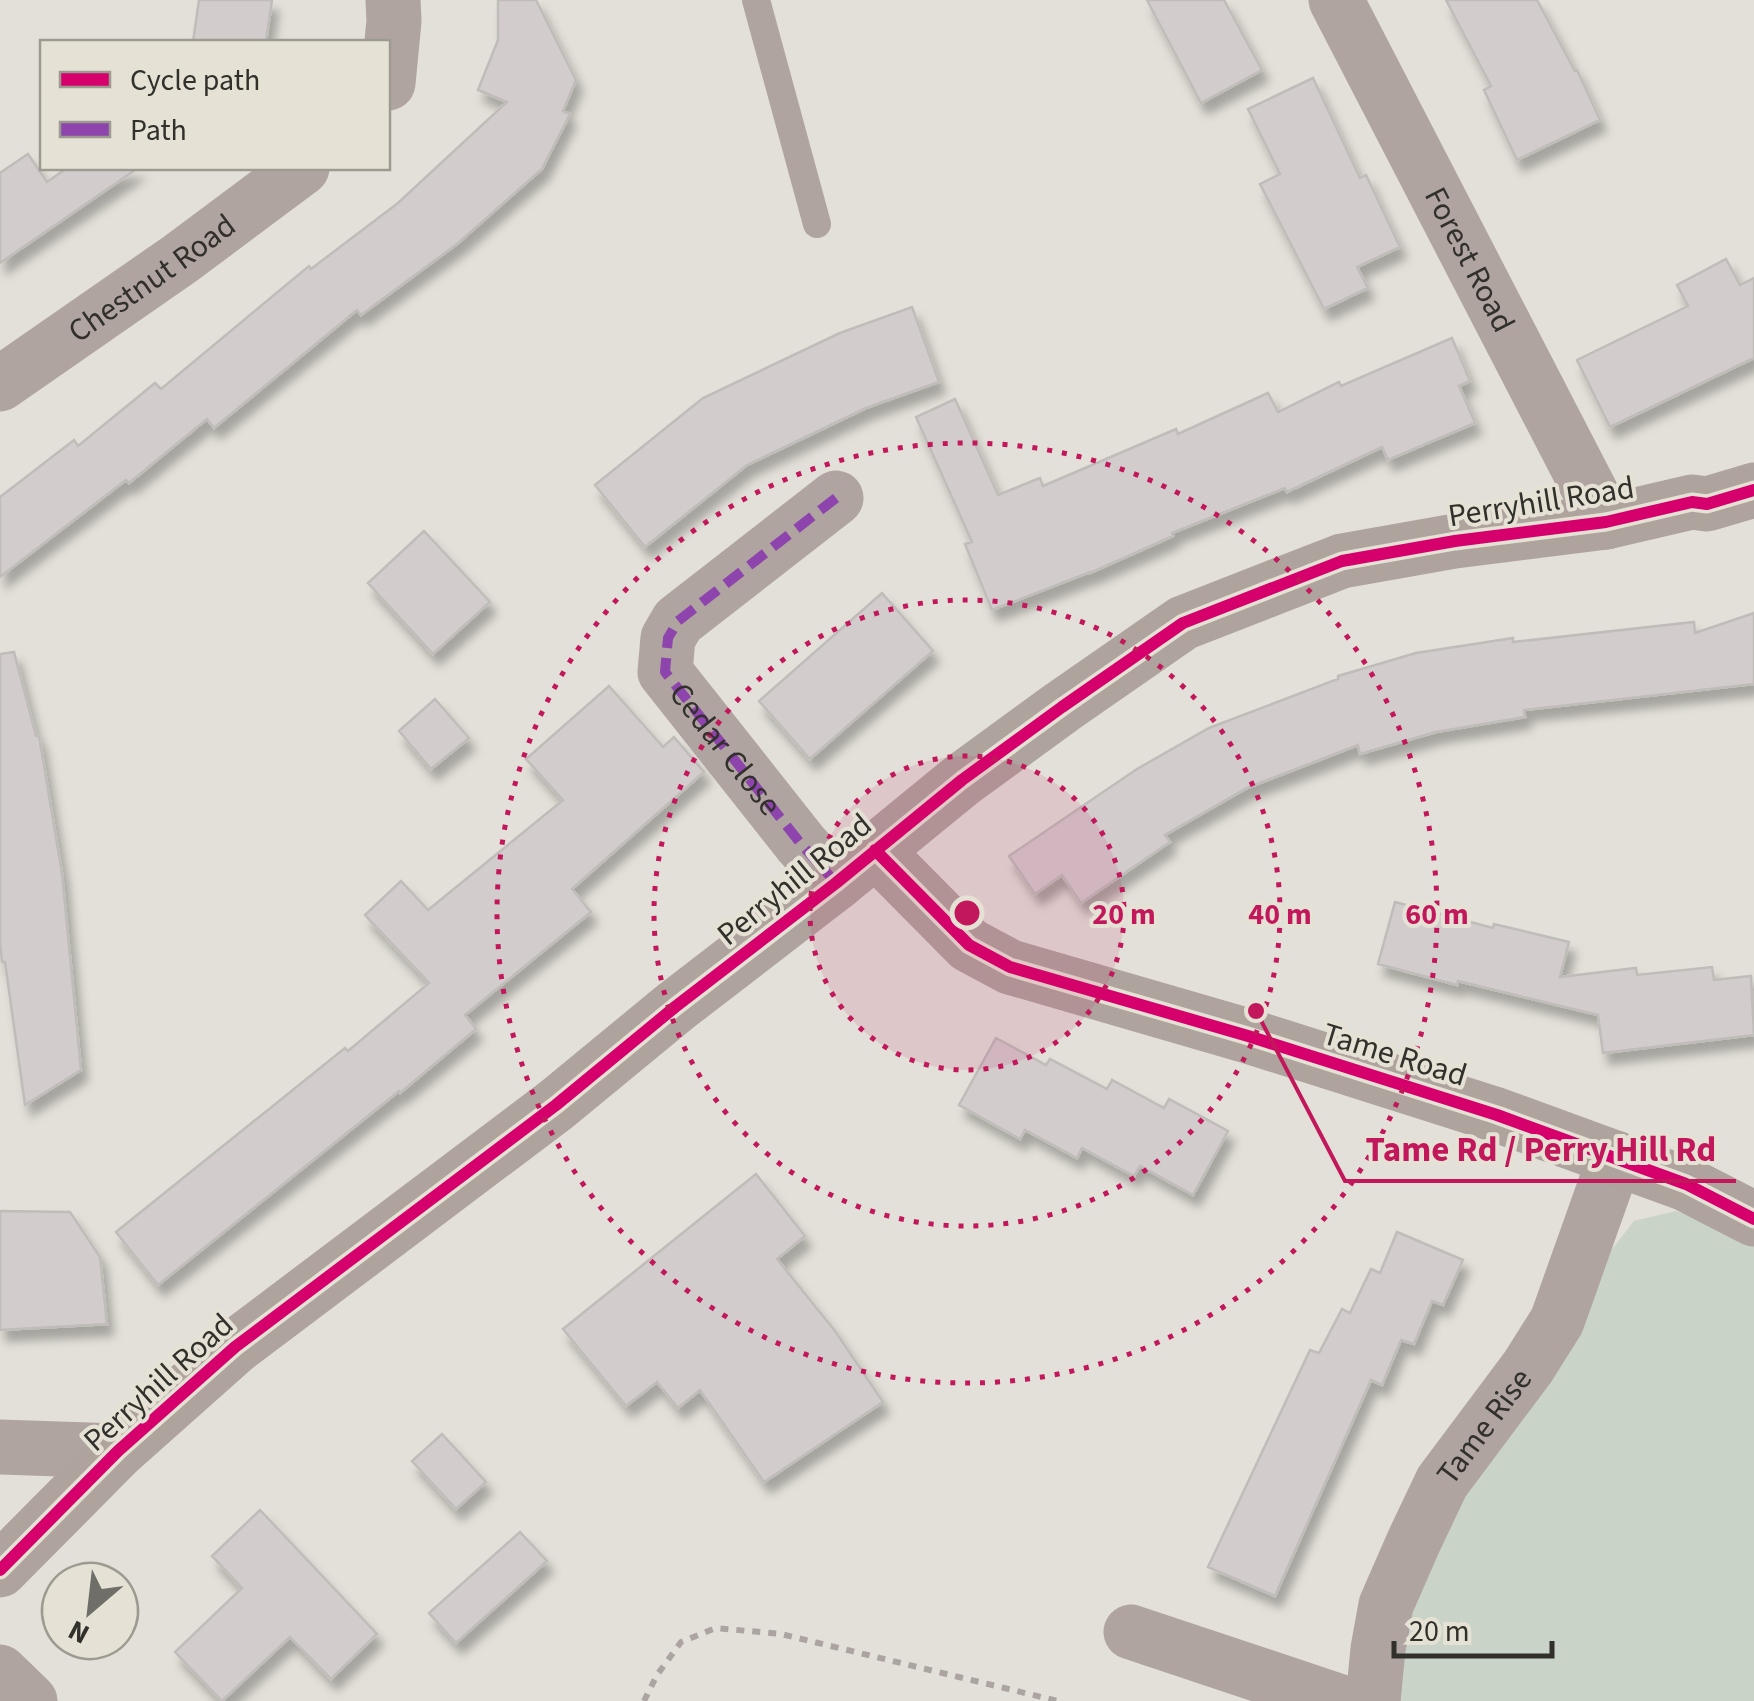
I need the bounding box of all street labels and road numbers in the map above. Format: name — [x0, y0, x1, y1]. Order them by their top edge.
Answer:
street label: Forest Road — [1413, 179, 1526, 341]
street label: Chestnut Road — [59, 203, 246, 354]
street label: Perryhill Road — [1445, 465, 1638, 539]
street label: Cedar Close — [658, 673, 792, 826]
street label: Perryhill Road — [707, 803, 882, 957]
street label: Tame Road — [1317, 1011, 1472, 1099]
street label: Perryhill Road — [73, 1303, 244, 1463]
street label: Tame Rise — [1426, 1359, 1544, 1495]

